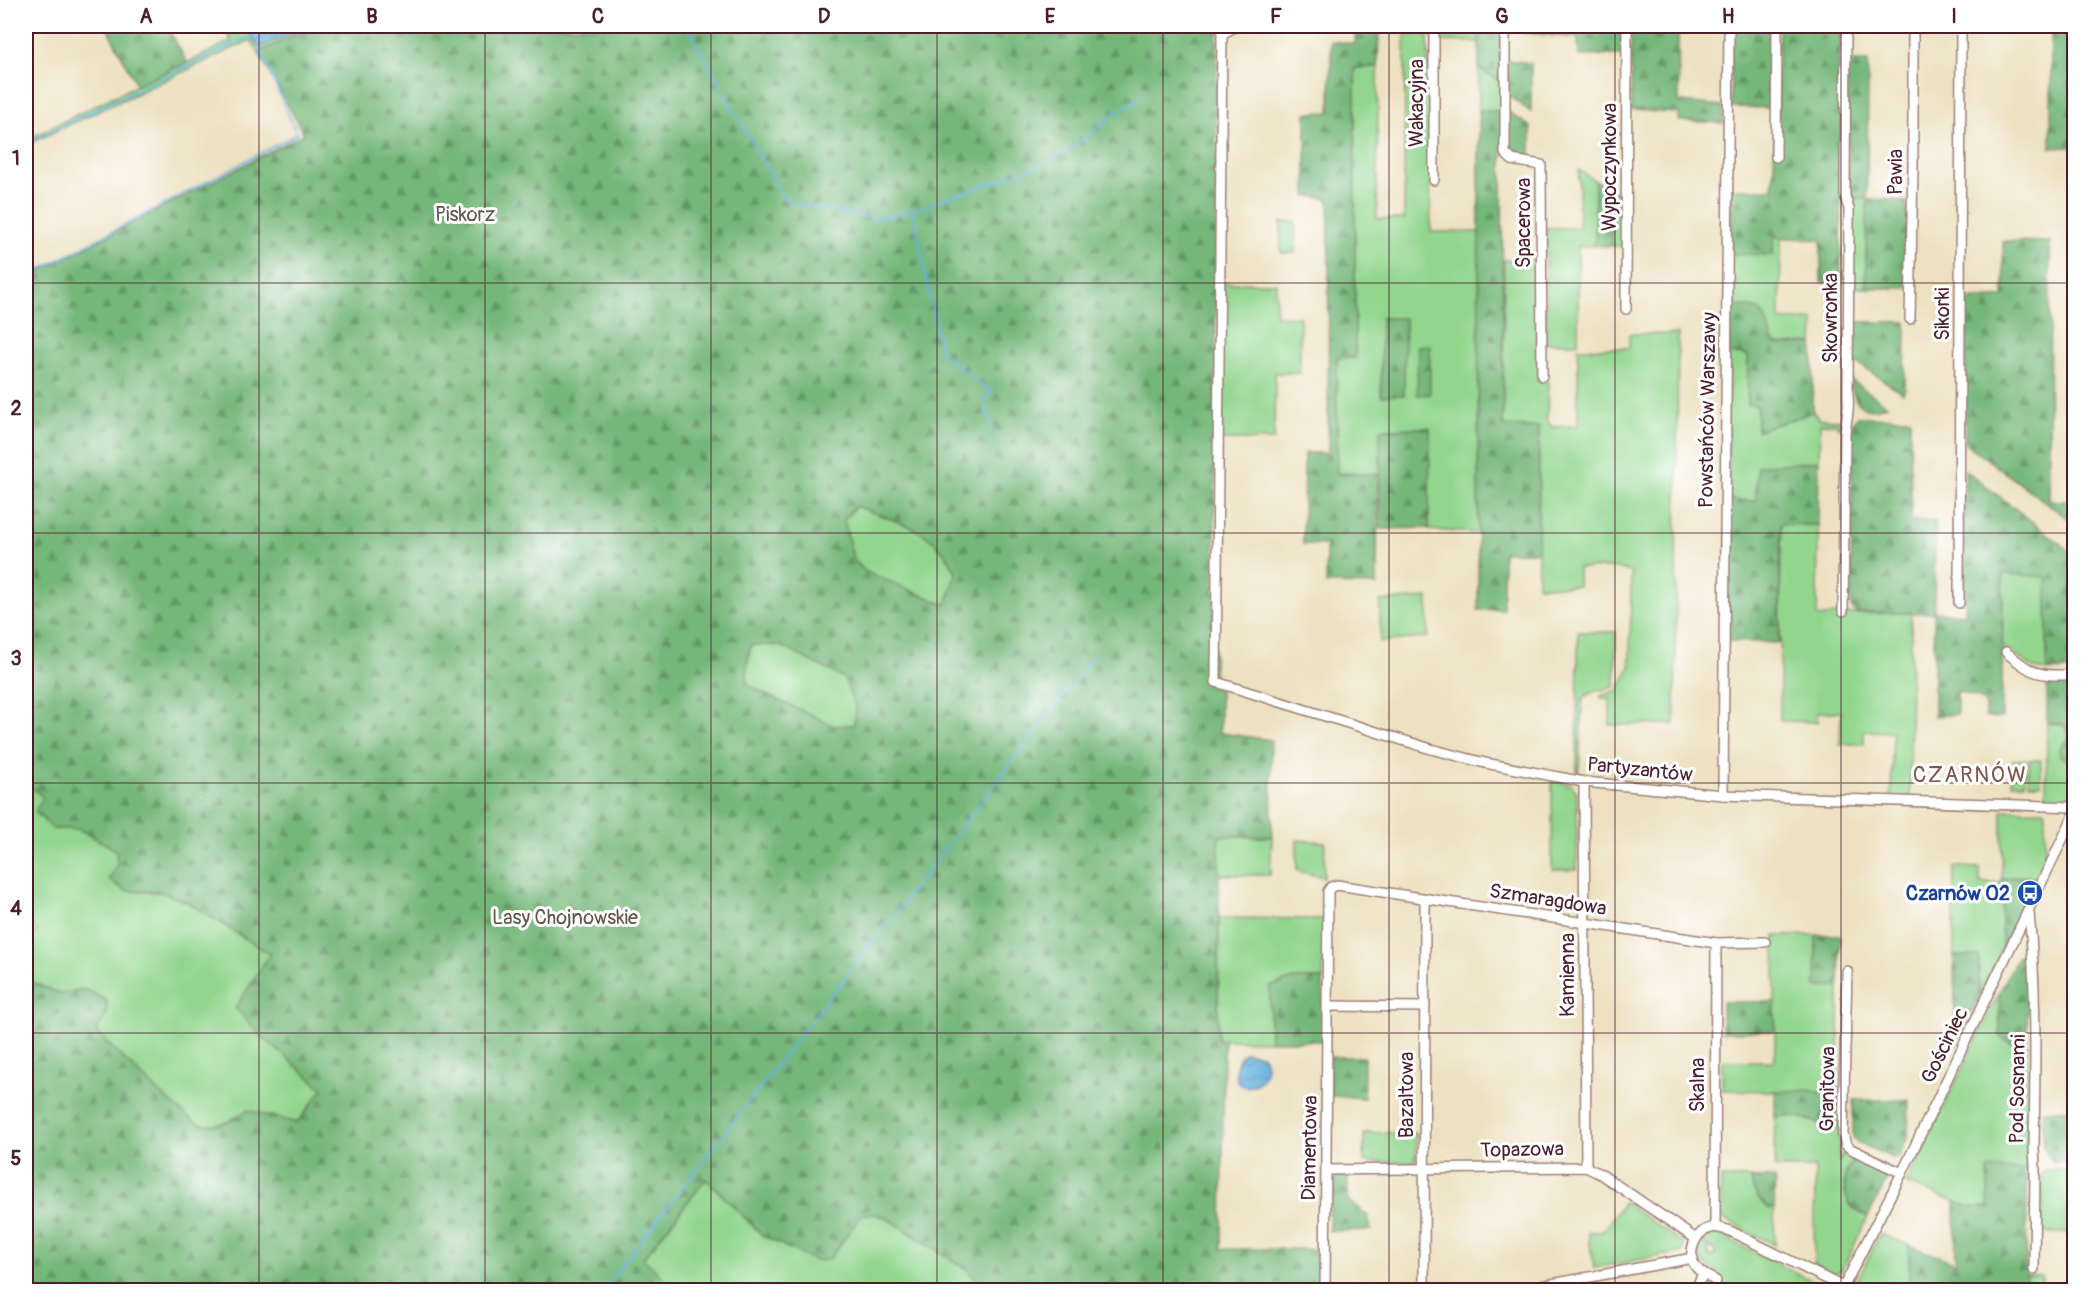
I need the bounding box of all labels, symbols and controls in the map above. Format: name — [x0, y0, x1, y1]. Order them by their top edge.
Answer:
text: A — [140, 4, 153, 29]
text: B — [366, 4, 378, 29]
text: C — [592, 4, 604, 29]
text: D — [818, 4, 831, 29]
text: E — [1045, 4, 1056, 29]
text: F — [1270, 4, 1282, 29]
text: G — [1495, 4, 1509, 29]
text: H — [1722, 4, 1735, 29]
text: I — [1951, 4, 1957, 29]
street label: Wakacyjna — [1404, 59, 1429, 147]
street label: Wypoczynkowa — [1597, 103, 1622, 231]
text: 1 — [12, 146, 20, 171]
street label: Pawia — [1883, 149, 1908, 195]
street label: Spacerowa — [1511, 178, 1536, 268]
park label: Piskorz — [435, 202, 495, 227]
street label: Skowronka — [1818, 273, 1843, 363]
street label: Sikorki — [1930, 287, 1955, 341]
street label: Powstańców Warszawy — [1693, 311, 1722, 508]
text: 2 — [10, 396, 22, 421]
text: 3 — [10, 646, 22, 671]
street label: Partyzantów — [1586, 752, 1694, 788]
district label: CZARNÓW — [1913, 761, 2027, 789]
street label: Szmaragdowa — [1487, 878, 1608, 921]
bus stop icon: Czarnów 02 — [2015, 878, 2045, 908]
place label: Czarnów 02 — [1906, 881, 2010, 906]
text: 4 — [10, 896, 22, 921]
park label: Lasy Chojnowskie — [492, 905, 638, 930]
street label: Kamienna — [1555, 933, 1580, 1017]
street label: Gościniec — [1915, 1003, 1974, 1087]
street label: Pod Sosnami — [2004, 1034, 2031, 1144]
street label: Granitowa — [1814, 1046, 1841, 1132]
street label: Bazaltowa — [1394, 1052, 1419, 1138]
street label: Skalna — [1685, 1058, 1710, 1112]
street label: Diamentowa — [1296, 1095, 1323, 1201]
street label: Topazowa — [1480, 1136, 1564, 1163]
text: 5 — [11, 1146, 22, 1171]

